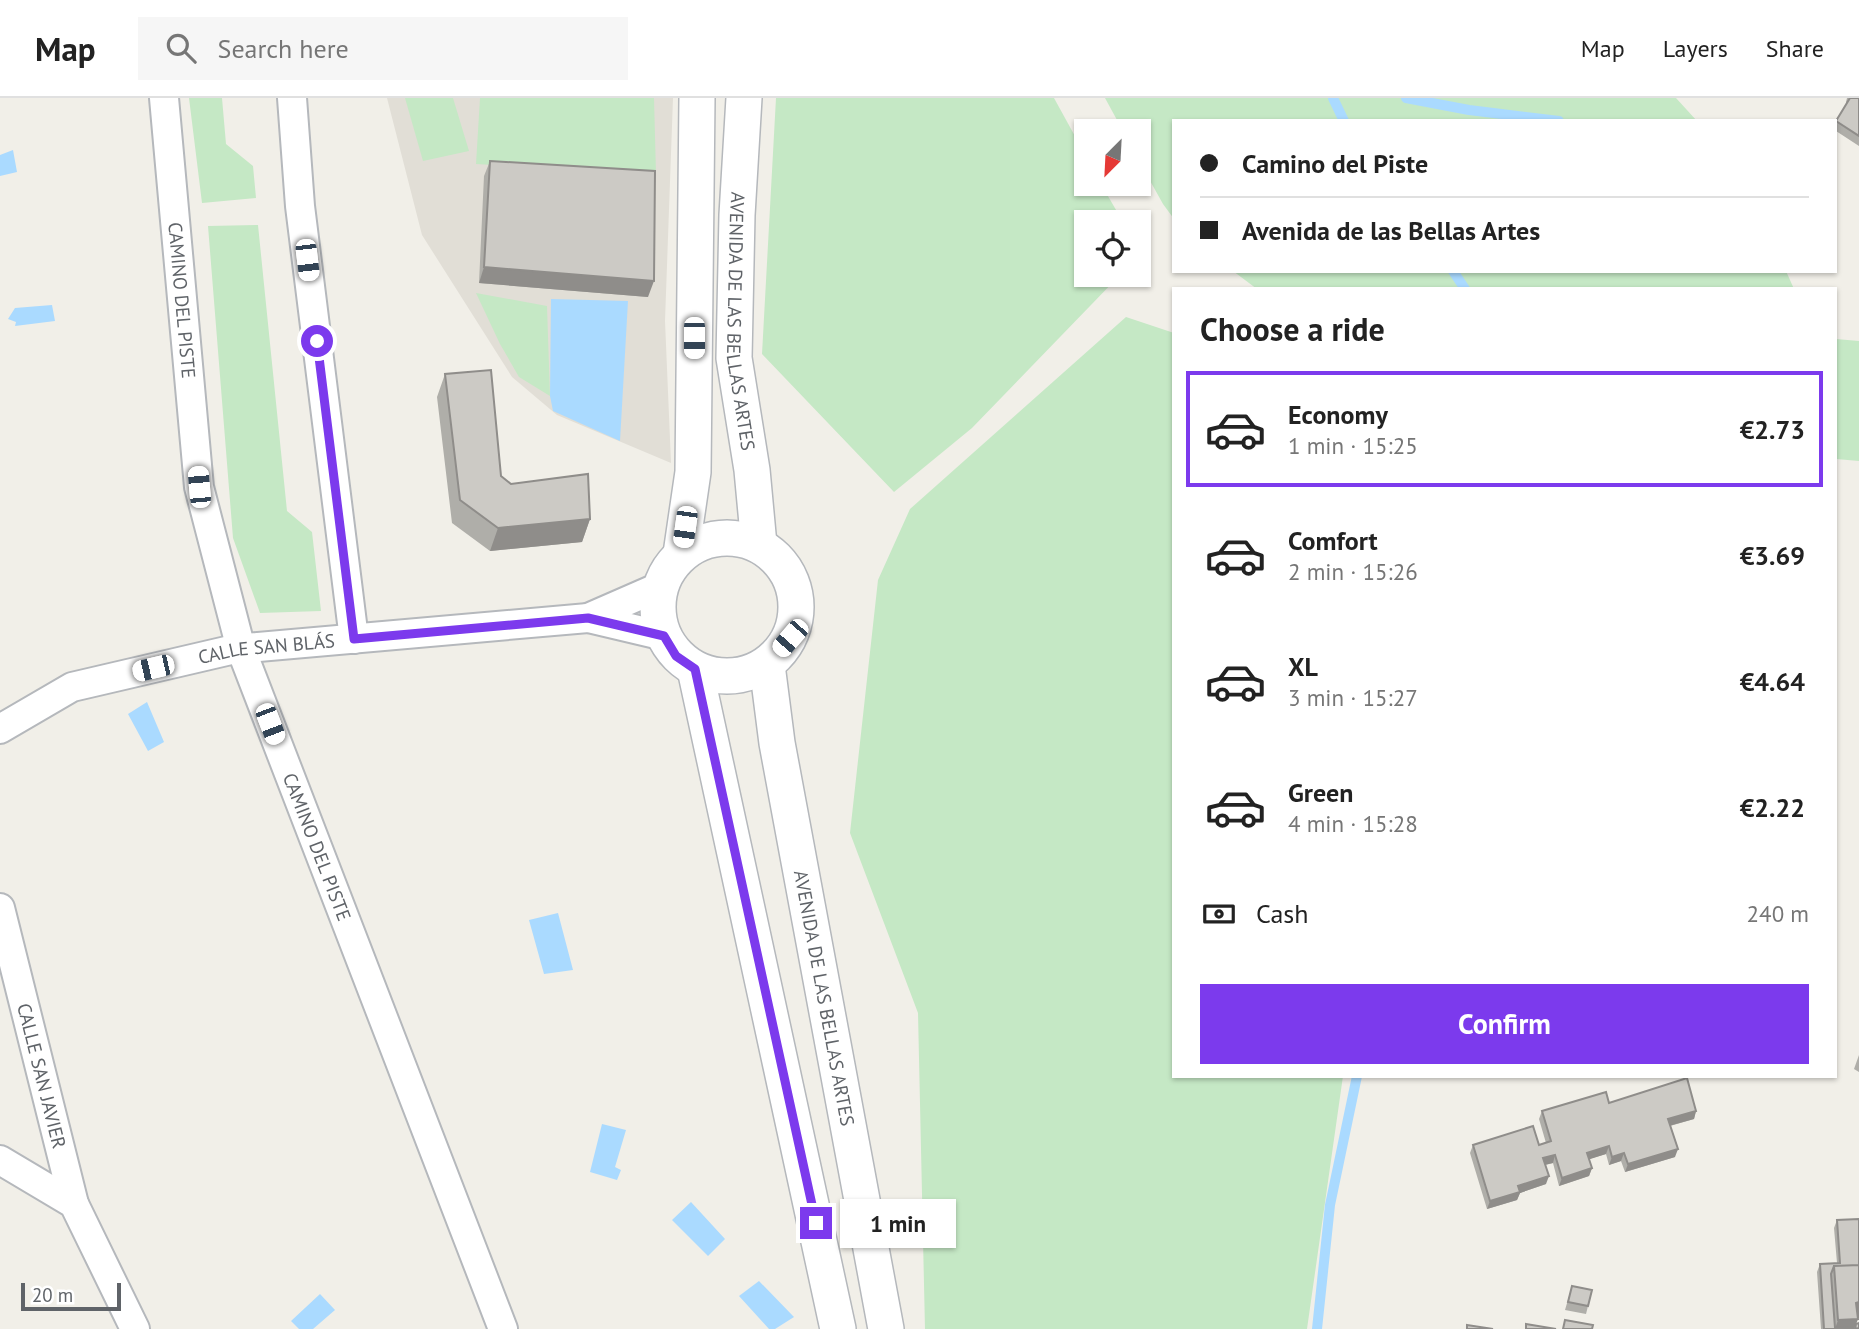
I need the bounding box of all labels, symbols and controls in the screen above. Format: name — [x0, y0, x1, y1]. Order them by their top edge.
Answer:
search box — [138, 17, 628, 80]
text: Map — [35, 27, 96, 70]
icon: search — [162, 29, 200, 67]
text: Search here — [218, 32, 349, 65]
text: Map — [1581, 33, 1625, 64]
text: Layers — [1663, 33, 1728, 64]
text: Share — [1766, 33, 1824, 64]
north arrow — [1074, 119, 1152, 196]
map controls — [1074, 119, 1151, 287]
text: Camino del Piste — [1242, 147, 1428, 180]
street label: AVENIDA DE LAS BELLAS ARTES — [722, 191, 761, 452]
button: locate — [1074, 210, 1151, 287]
text: Avenida de las Bellas Artes — [1242, 214, 1540, 247]
street label: CAMINO DEL PISTE — [163, 221, 201, 379]
car — [295, 238, 320, 282]
text: Choose a ride — [1200, 308, 1385, 350]
car — [684, 317, 705, 359]
route start — [301, 325, 333, 357]
icon: car — [1204, 398, 1267, 461]
text: Economy — [1288, 398, 1388, 431]
text: €2.73 — [1740, 413, 1805, 446]
text: 1 min · 15:25 — [1288, 431, 1418, 460]
car — [187, 465, 212, 509]
car — [672, 505, 699, 549]
icon: car — [1204, 524, 1267, 587]
text: Comfort — [1288, 524, 1378, 557]
text: €3.69 — [1740, 539, 1805, 572]
text: 2 min · 15:26 — [1288, 557, 1418, 586]
car — [769, 615, 812, 661]
street label: CALLE SAN BLÁS — [196, 628, 336, 669]
icon: car — [1204, 650, 1267, 713]
text: XL — [1288, 650, 1318, 683]
car — [131, 653, 176, 683]
text: €4.64 — [1740, 665, 1805, 698]
text: 3 min · 15:27 — [1288, 683, 1418, 712]
car — [253, 701, 288, 747]
street label: CAMINO DEL PISTE — [278, 770, 357, 924]
icon: car — [1204, 776, 1267, 839]
text: Green — [1288, 776, 1353, 809]
text: €2.22 — [1740, 791, 1805, 824]
text: 4 min · 15:28 — [1288, 809, 1418, 838]
street label: AVENIDA DE LAS BELLAS ARTES — [789, 868, 860, 1128]
icon: cash — [1200, 895, 1238, 933]
text: Cash — [1256, 897, 1308, 930]
text: 240 m — [1747, 899, 1809, 928]
button: Confirm — [1200, 984, 1809, 1064]
street label: CALLE SAN JAVIER — [12, 1001, 72, 1151]
callout: 1 min — [840, 1198, 956, 1248]
route end — [800, 1207, 832, 1239]
text: 1 min — [870, 1209, 926, 1238]
scale bar — [21, 1280, 121, 1312]
text: 20 m — [32, 1283, 73, 1307]

